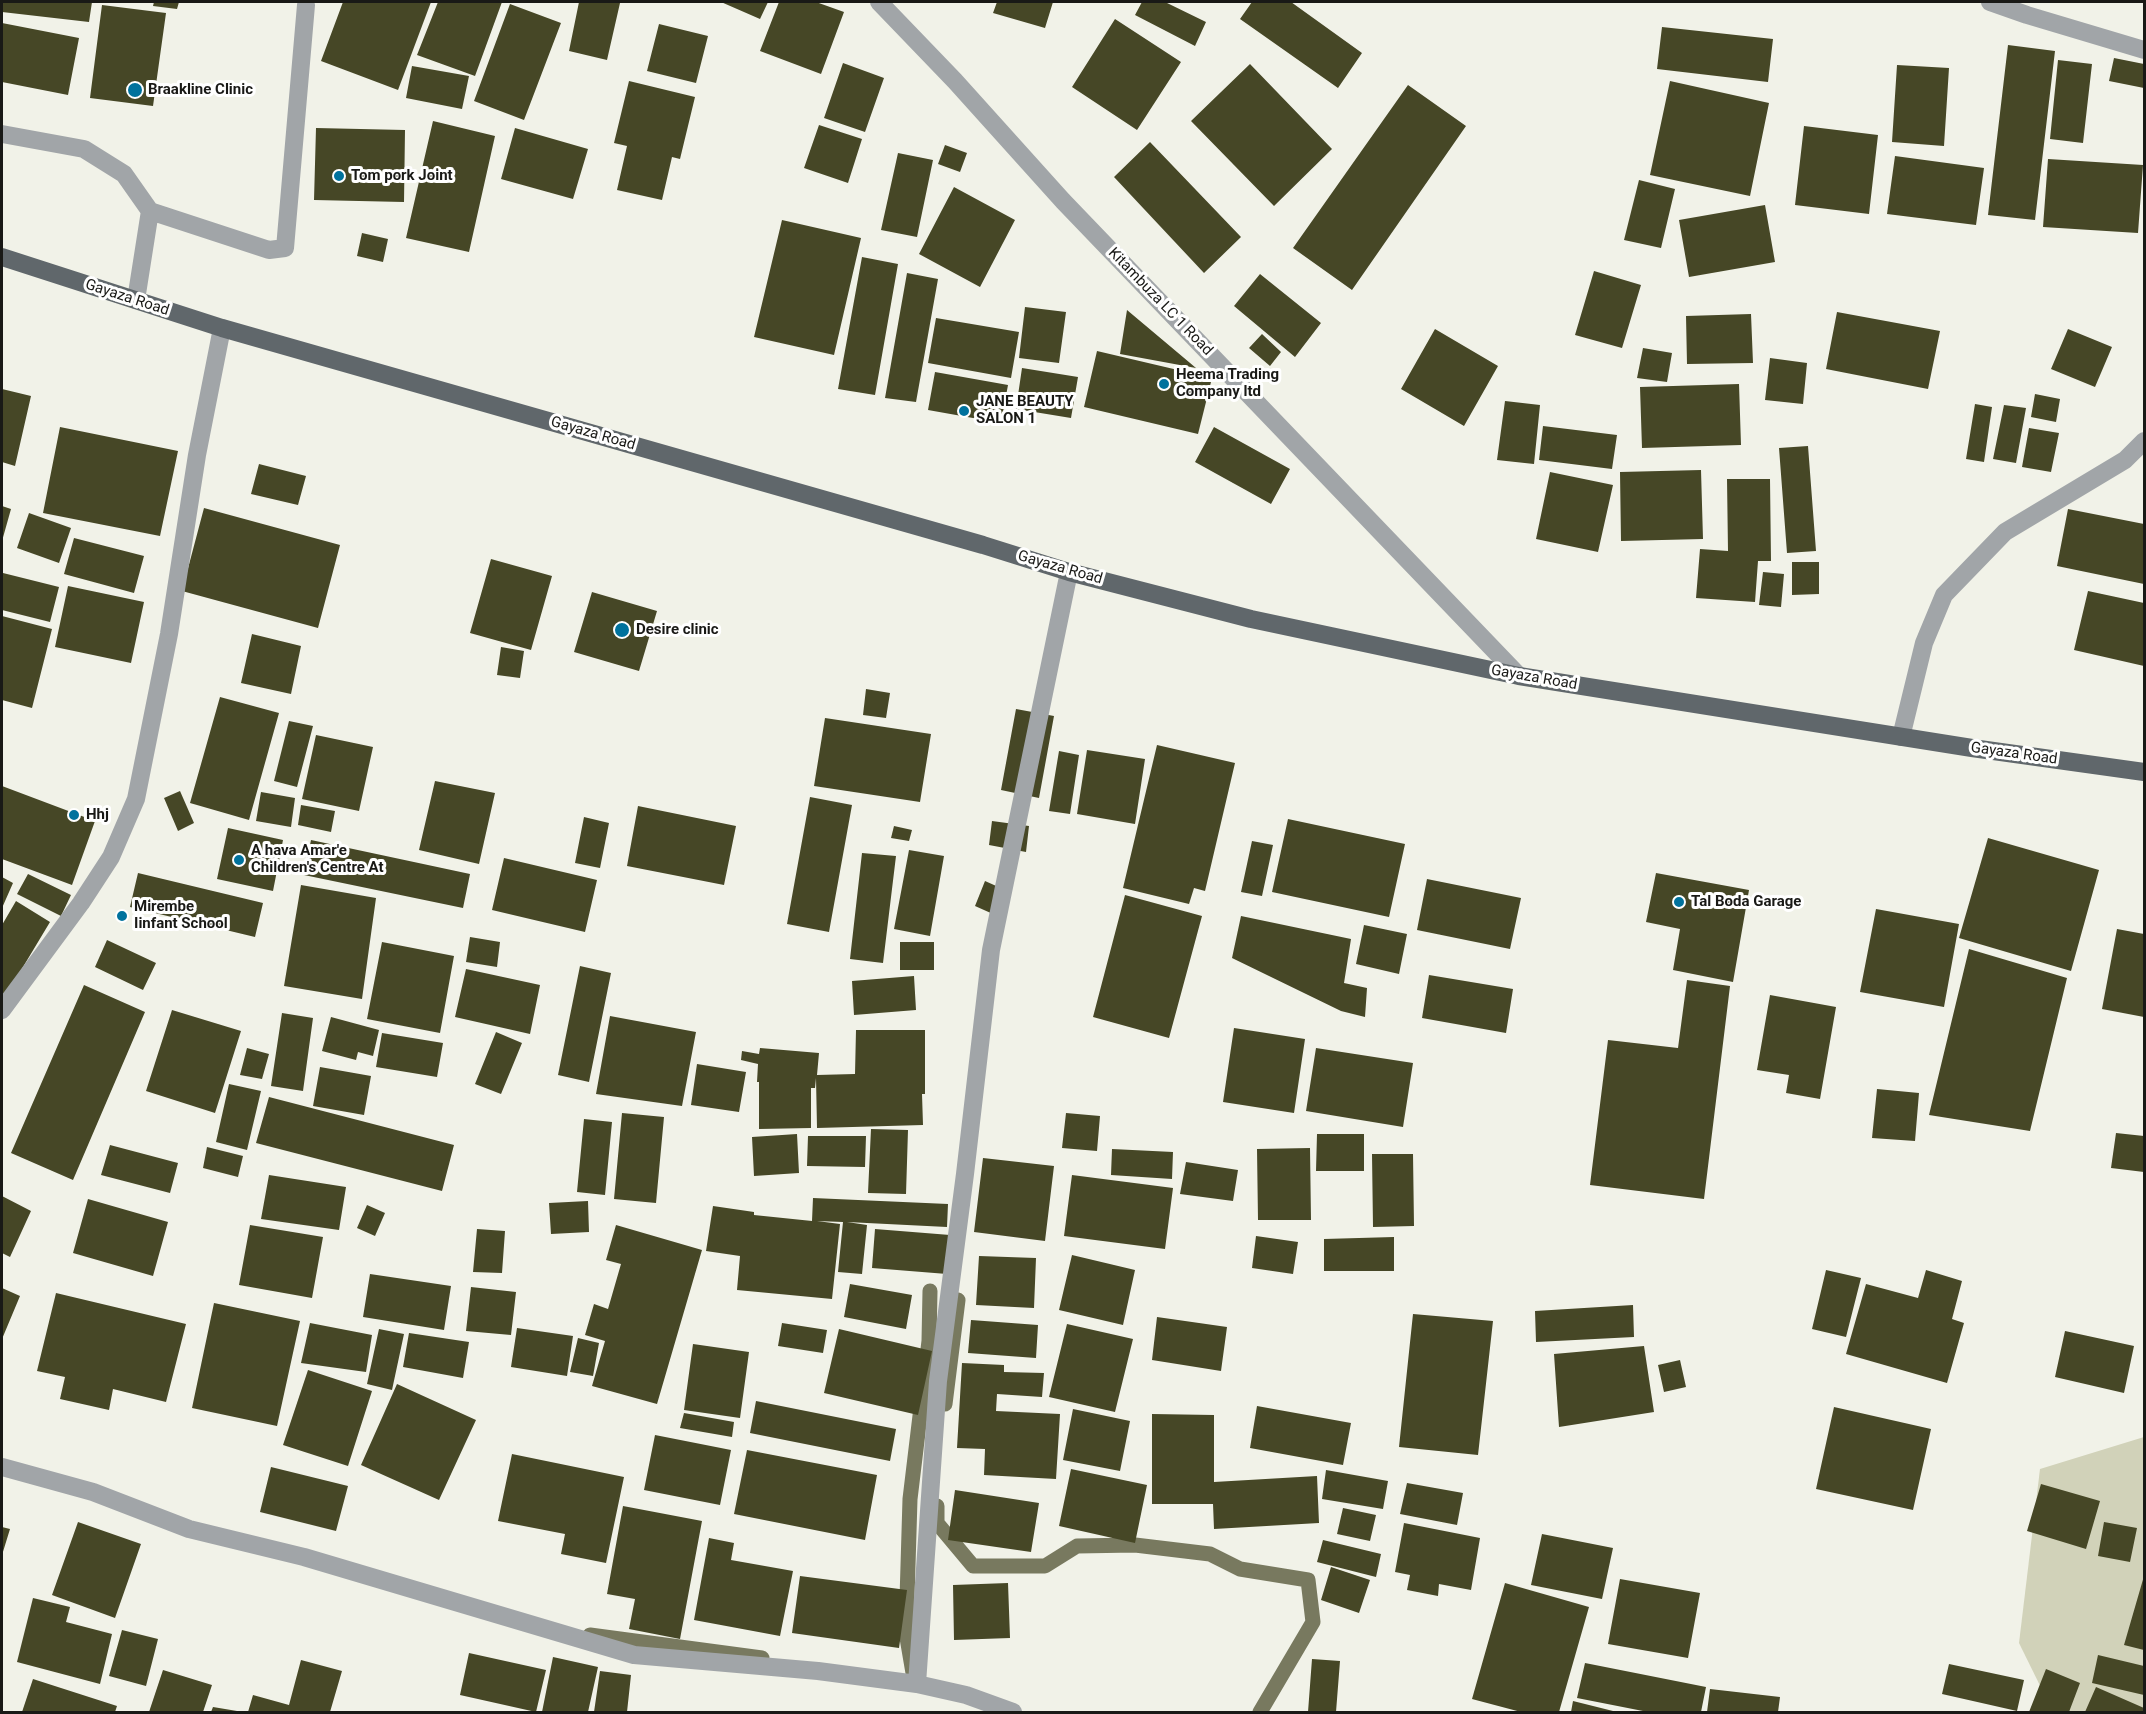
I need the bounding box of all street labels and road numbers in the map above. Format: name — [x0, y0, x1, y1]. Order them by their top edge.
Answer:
street label: Kitambuza LC 1 Road — [1104, 244, 1216, 360]
street label: Gayaza Road — [83, 276, 171, 320]
street label: Gayaza Road — [549, 413, 637, 455]
street label: Gayaza Road — [1016, 547, 1104, 589]
street label: Gayaza Road — [1490, 662, 1578, 694]
street label: Gayaza Road — [1970, 739, 2058, 769]

